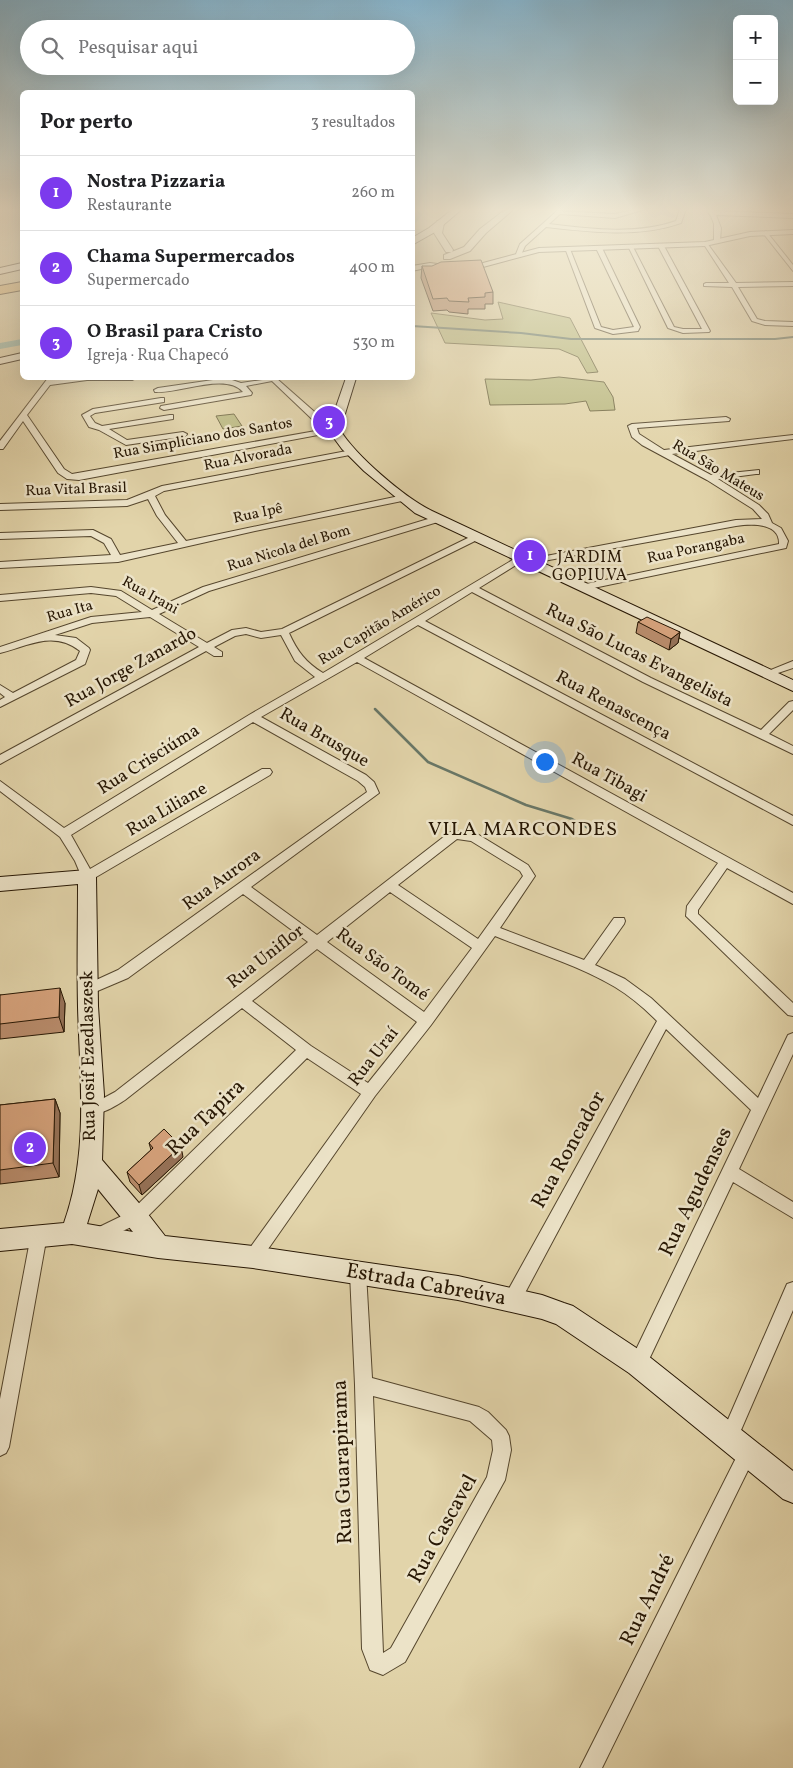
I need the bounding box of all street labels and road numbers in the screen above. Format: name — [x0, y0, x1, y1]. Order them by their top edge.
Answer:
street label: Rua Simpliciano dos Santos — [112, 413, 294, 465]
street label: Rua São Mateus — [668, 435, 768, 507]
street label: Rua Alvorada — [202, 439, 294, 477]
street label: Rua Vital Brasil — [25, 478, 127, 502]
street label: Rua Ipê — [231, 499, 285, 529]
street label: Rua Nicola del Bom — [225, 520, 353, 578]
street label: Rua Porangaba — [645, 528, 747, 570]
street label: Rua Irani — [118, 572, 182, 620]
street label: Rua Capitão Américo — [315, 581, 445, 671]
street label: Rua Ita — [44, 595, 96, 629]
street label: Rua São Lucas Evangelista — [541, 598, 737, 714]
street label: Rua Jorge Zanardo — [61, 622, 201, 714]
street label: Rua Renascença — [551, 665, 675, 747]
street label: Rua Brusque — [274, 702, 374, 774]
street label: Rua Crisciúma — [93, 719, 205, 801]
street label: Rua Tibagi — [567, 747, 651, 809]
street label: Rua Liliane — [122, 777, 212, 843]
street label: Rua Aurora — [178, 843, 266, 917]
street label: Rua Uniflor — [222, 919, 310, 995]
street label: Rua São Tomé — [330, 923, 434, 1007]
street label: Rua Josif Ezedlaszesk — [75, 970, 103, 1142]
street label: Rua Uraí — [343, 1022, 405, 1092]
street label: Rua Tapira — [160, 1073, 252, 1163]
street label: Rua Roncador — [525, 1086, 613, 1214]
street label: Rua Agudenses — [652, 1123, 740, 1261]
street label: Estrada Cabreúva — [344, 1257, 508, 1313]
street label: Rua Guarapirama — [326, 1379, 360, 1545]
street label: Rua Cascavel — [401, 1469, 485, 1589]
street label: Rua André — [613, 1549, 683, 1651]

